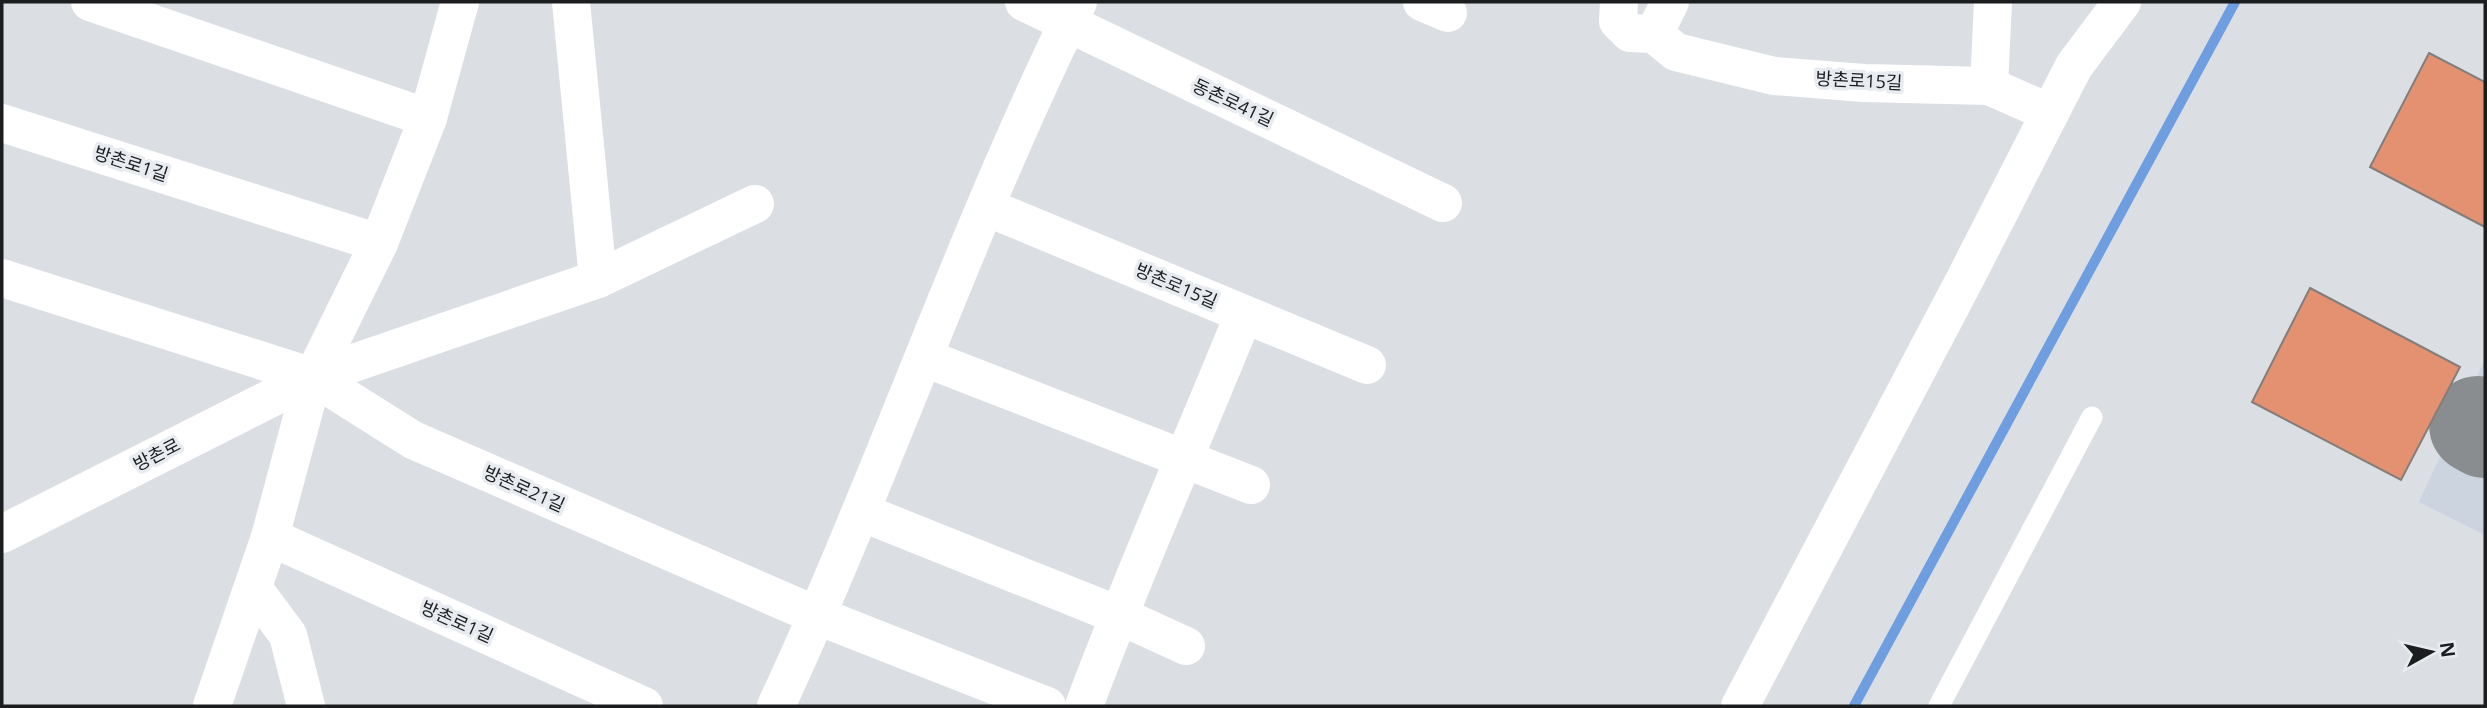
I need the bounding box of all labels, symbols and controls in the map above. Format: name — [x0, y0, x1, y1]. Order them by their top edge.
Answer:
street label: 방촌로15길 — [1815, 66, 1903, 94]
street label: 동촌로41길 — [1189, 73, 1278, 131]
street label: 방촌로1길 — [91, 140, 171, 186]
street label: 방촌로15길 — [1132, 257, 1221, 313]
street label: 방촌로 — [129, 432, 184, 476]
street label: 방촌로21길 — [480, 459, 569, 517]
street label: 방촌로1길 — [418, 595, 497, 648]
north arrow — [2396, 617, 2466, 687]
text: N — [2434, 640, 2462, 659]

